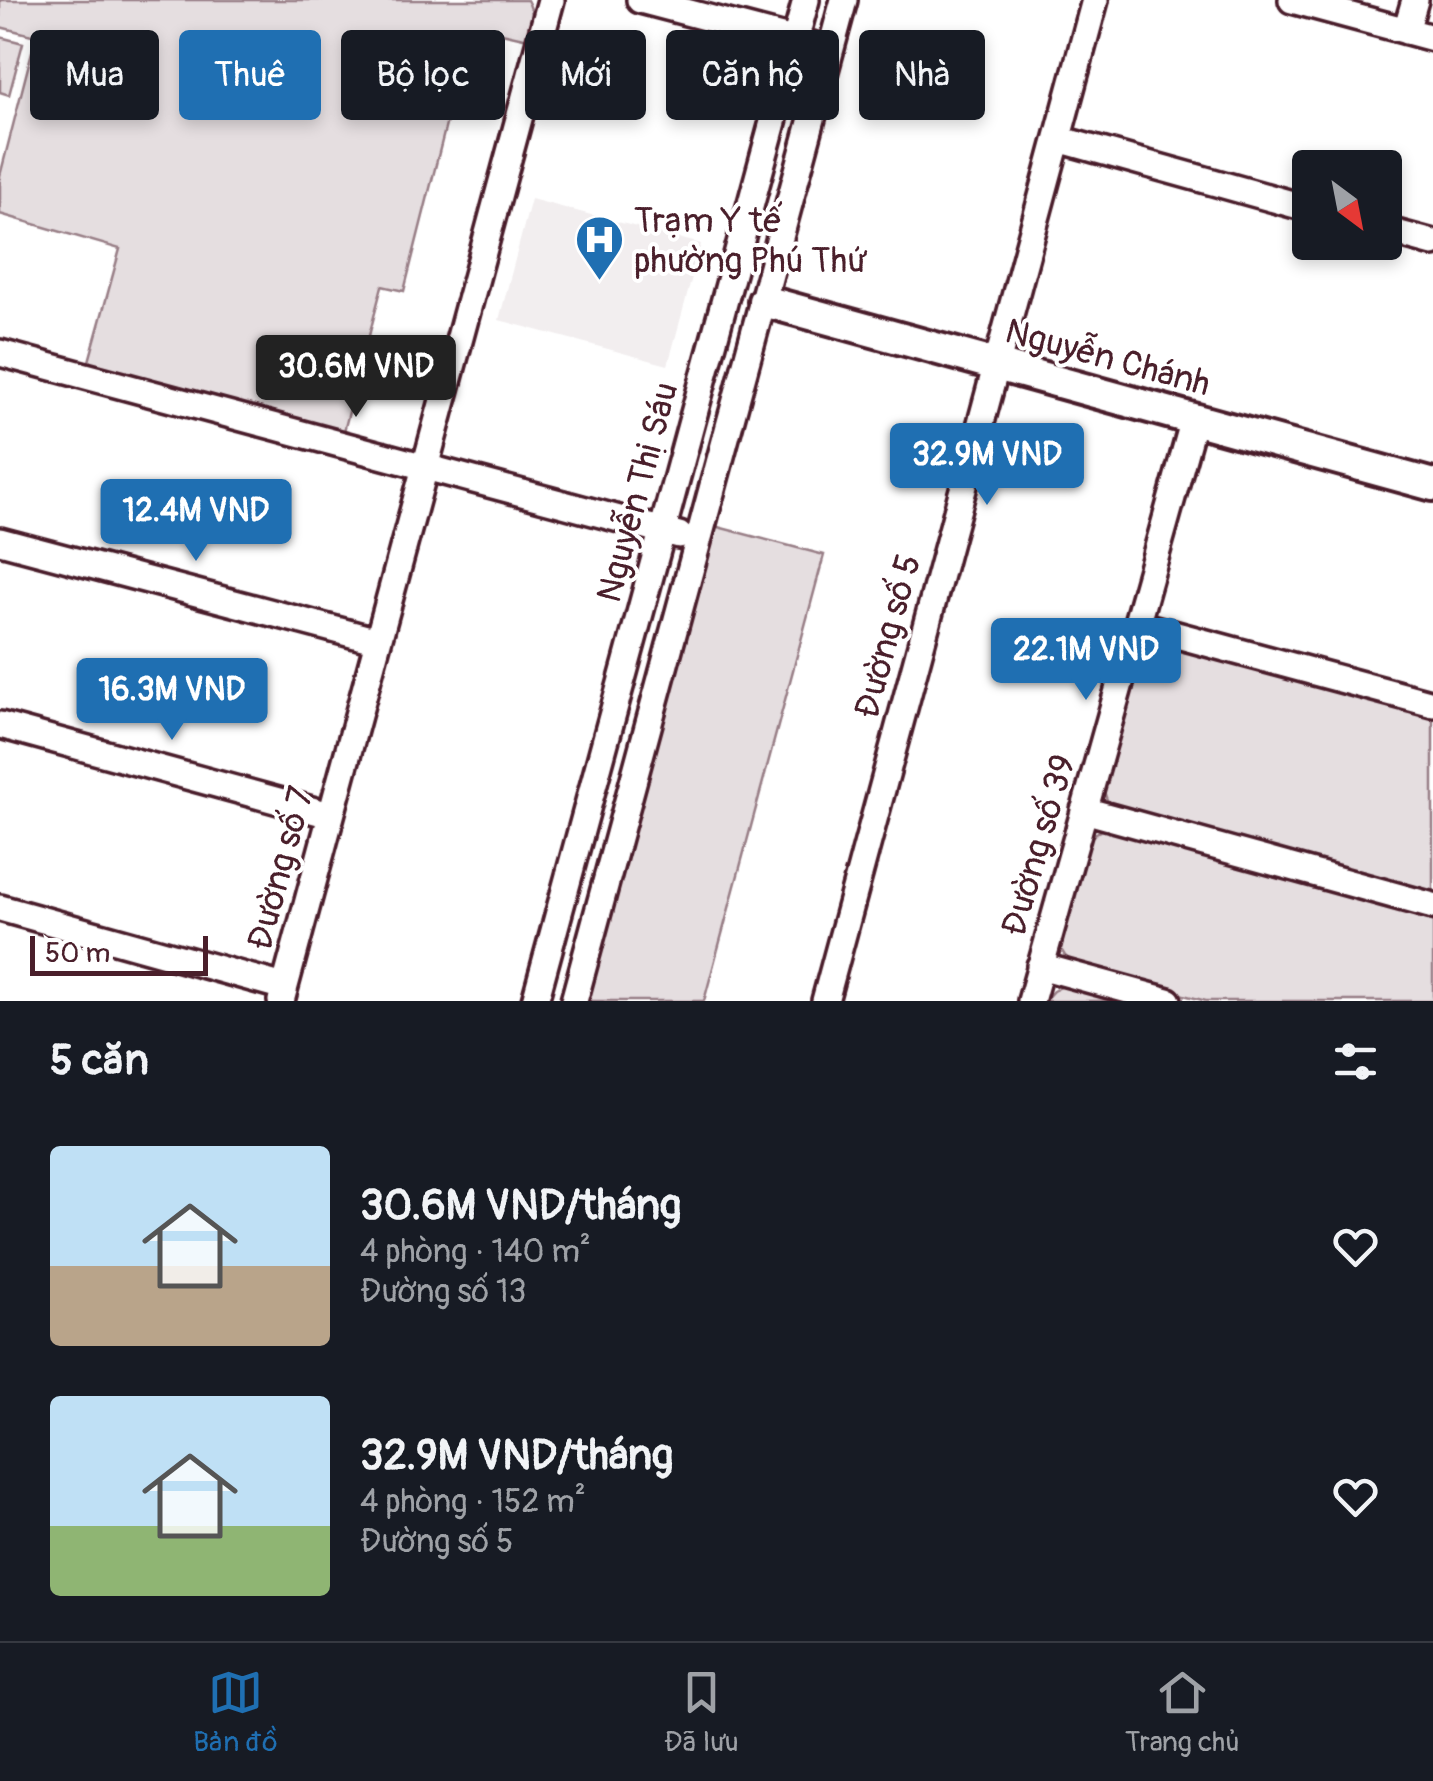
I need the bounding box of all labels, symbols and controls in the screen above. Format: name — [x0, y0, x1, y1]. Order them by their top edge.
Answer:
chip: Mua — [30, 30, 159, 120]
chip: Thuê — [179, 30, 321, 120]
chip: Bộ lọc — [341, 30, 505, 120]
chip: Mới — [525, 30, 646, 120]
chip: Căn hộ — [666, 30, 839, 120]
chip: Nhà — [859, 30, 985, 120]
north arrow — [1292, 150, 1402, 260]
map controls — [1292, 150, 1402, 260]
place label: Trạm Y tế phường Phú Thứ — [634, 199, 869, 283]
hospital icon: Trạm Y tế phường Phú Thứ — [573, 214, 625, 282]
street label: Nguyễn Chánh — [1000, 309, 1215, 406]
pin: 30.6M VND — [242, 335, 470, 420]
text: 30.6M VND — [278, 347, 434, 387]
street label: Nguyễn Thị Sáu — [587, 377, 688, 607]
pin: 32.9M VND — [873, 423, 1101, 508]
text: 32.9M VND — [912, 435, 1062, 475]
pin: 12.4M VND — [82, 479, 310, 564]
text: 12.4M VND — [123, 491, 269, 531]
street label: Đường số 5 — [845, 550, 931, 723]
pin: 22.1M VND — [972, 618, 1200, 703]
text: 22.1M VND — [1013, 630, 1159, 670]
pin: 16.3M VND — [58, 658, 286, 743]
text: 16.3M VND — [99, 670, 245, 710]
street label: Đường số 39 — [992, 750, 1086, 941]
street label: Đường số 7 — [238, 782, 324, 955]
scale bar — [30, 931, 208, 976]
text: 50 m — [45, 936, 110, 971]
icon: filters — [1328, 1034, 1383, 1089]
text: 5 căn — [50, 1035, 149, 1087]
text: 30.6M VND/tháng — [360, 1180, 681, 1232]
icon: home — [130, 1186, 250, 1306]
icon: heart — [1328, 1219, 1383, 1274]
text: 4 phòng · 140 m² — [360, 1232, 591, 1272]
text: Đường số 13 — [360, 1272, 526, 1312]
text: 32.9M VND/tháng — [360, 1430, 673, 1482]
icon: home — [130, 1436, 250, 1556]
icon: heart — [1328, 1469, 1383, 1524]
text: 4 phòng · 152 m² — [360, 1482, 586, 1522]
text: Đường số 5 — [360, 1522, 513, 1562]
tab: Bản đồ — [193, 1665, 278, 1760]
tab: Đã lưu — [664, 1665, 739, 1760]
tab: Trang chủ — [1125, 1665, 1240, 1760]

